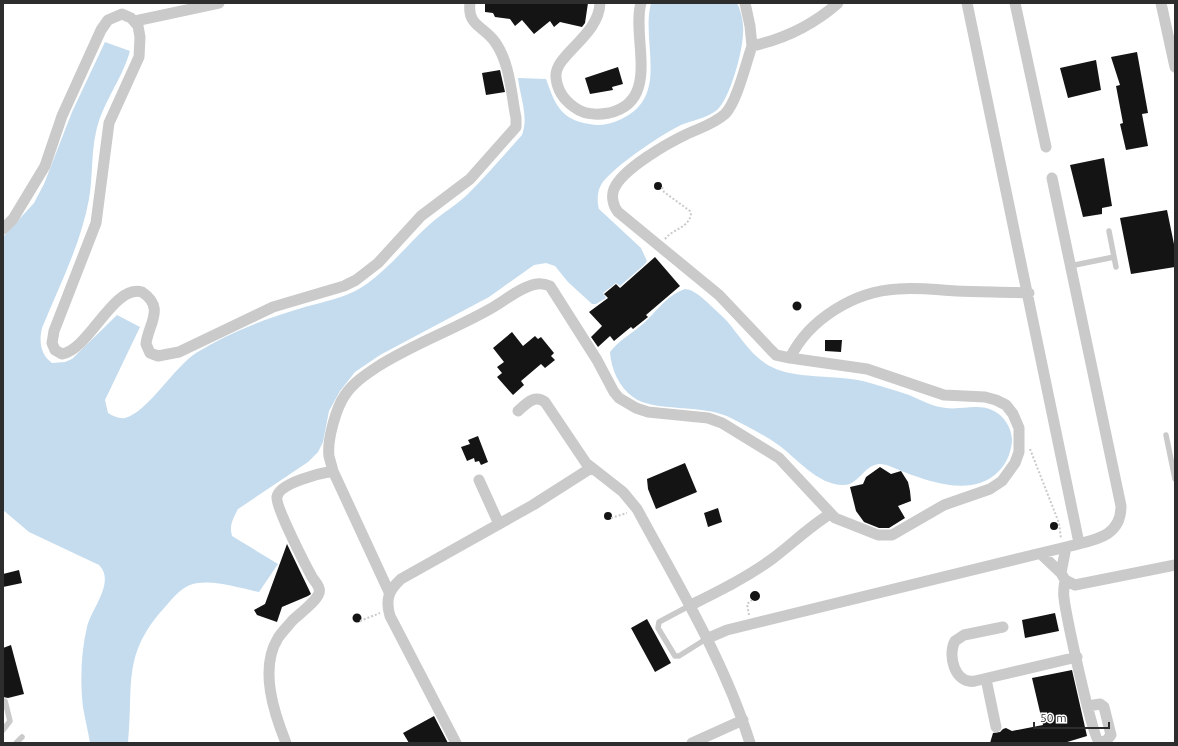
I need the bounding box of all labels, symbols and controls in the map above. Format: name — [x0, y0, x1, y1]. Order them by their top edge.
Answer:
scale bar — [1034, 704, 1109, 730]
text: 50 m — [1040, 711, 1067, 724]

